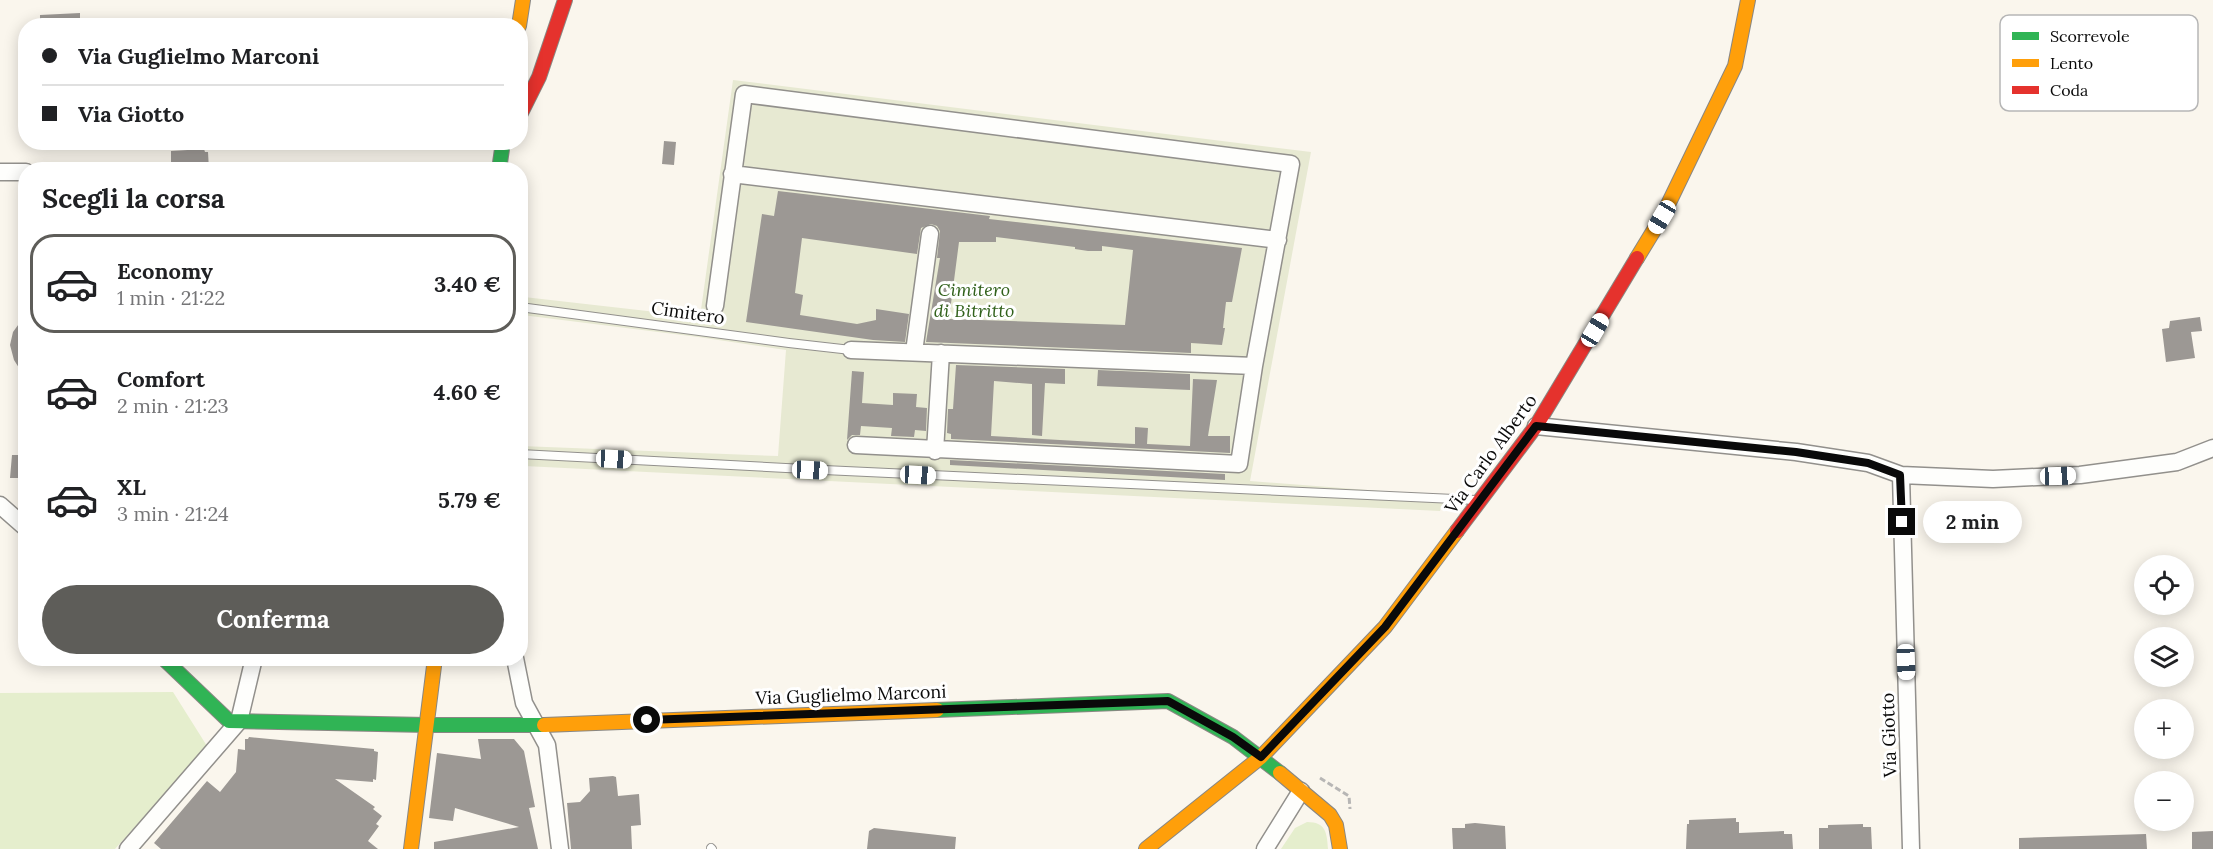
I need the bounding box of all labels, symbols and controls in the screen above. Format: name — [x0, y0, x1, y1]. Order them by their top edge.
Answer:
legend — [2000, 15, 2198, 111]
text: Scorrevole — [2050, 26, 2130, 46]
text: Via Guglielmo Marconi — [78, 42, 319, 70]
text: Lento — [2050, 53, 2093, 73]
text: Coda — [2050, 80, 2088, 100]
text: Via Giotto — [78, 100, 184, 128]
text: Scegli la corsa — [42, 181, 225, 215]
car — [1645, 197, 1679, 237]
icon: car — [45, 257, 99, 311]
text: Economy — [117, 257, 213, 285]
text: 3.40 € — [434, 270, 501, 298]
park label: Cimitero di Bitritto — [934, 278, 1014, 322]
text: 1 min · 21:22 — [117, 285, 225, 310]
street label: Cimitero — [650, 296, 726, 329]
car — [1578, 310, 1612, 350]
icon: car — [45, 365, 99, 419]
text: Comfort — [117, 365, 205, 393]
text: 4.60 € — [434, 378, 501, 406]
street label: Via Carlo Alberto — [1439, 389, 1542, 519]
text: 2 min · 21:23 — [117, 393, 229, 418]
car — [596, 449, 632, 469]
car — [792, 460, 828, 480]
car — [900, 465, 936, 485]
car — [2040, 466, 2076, 486]
icon: car — [45, 473, 99, 527]
text: XL — [117, 473, 146, 501]
text: 5.79 € — [438, 486, 501, 514]
text: 3 min · 21:24 — [117, 501, 229, 526]
callout: 2 min — [1923, 501, 2022, 543]
route end — [1888, 508, 1915, 535]
text: 2 min — [1946, 509, 1999, 534]
map controls — [2134, 555, 2194, 831]
button: locate — [2134, 555, 2194, 615]
button: Conferma — [42, 585, 504, 654]
button: layers — [2134, 627, 2194, 687]
car — [1896, 644, 1916, 680]
street label: Via Guglielmo Marconi — [754, 680, 947, 709]
street label: Via Giotto — [1876, 692, 1902, 779]
button: + — [2134, 699, 2194, 759]
route start — [633, 706, 660, 733]
button: − — [2134, 771, 2194, 831]

